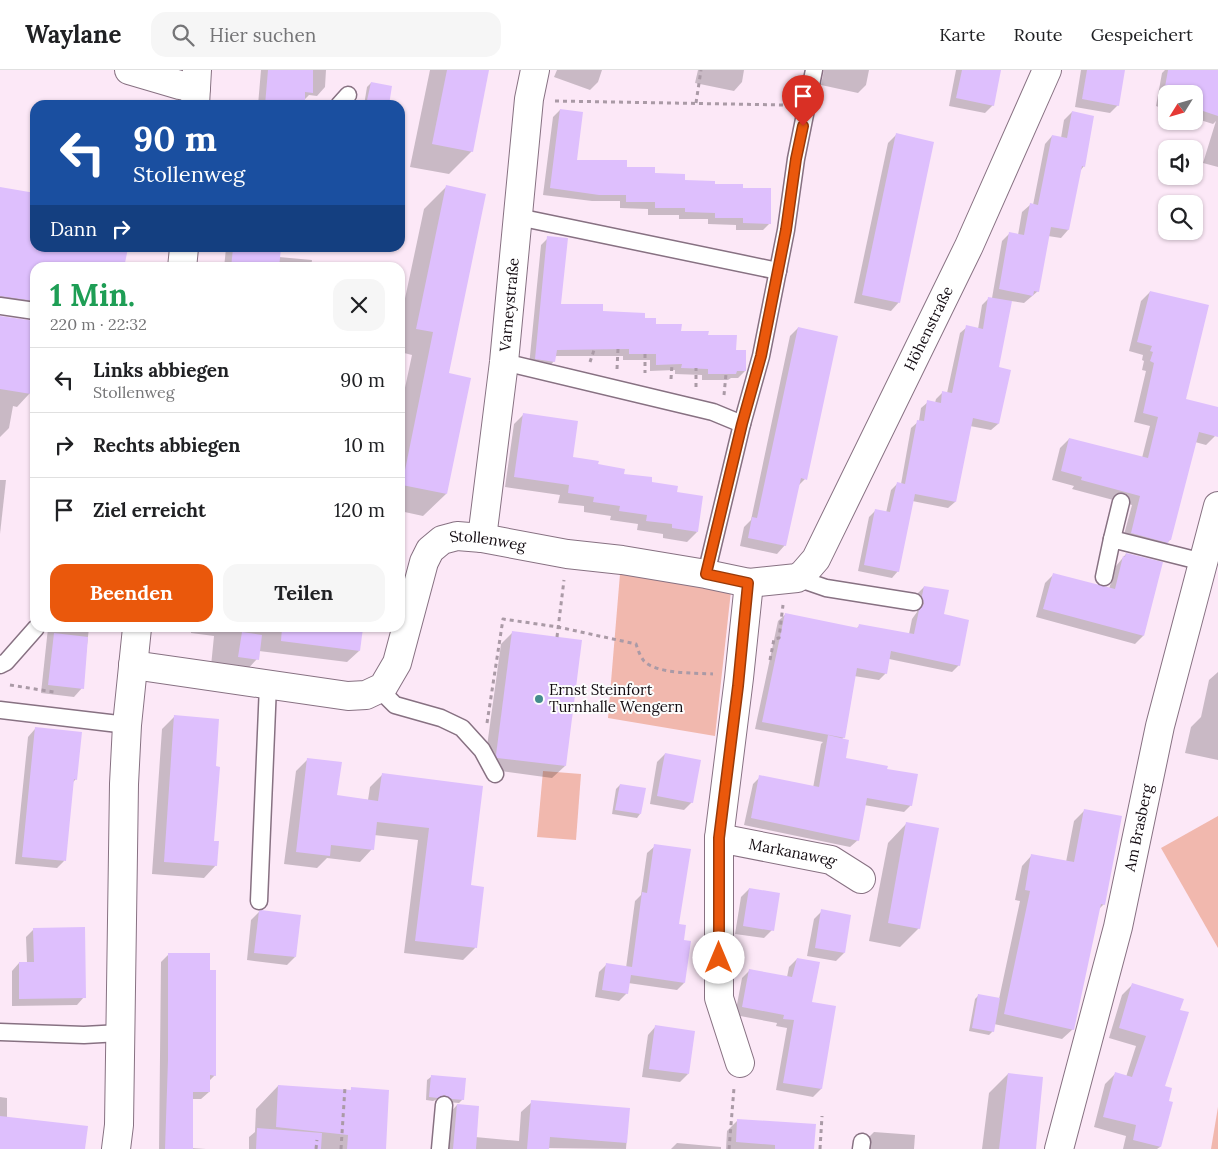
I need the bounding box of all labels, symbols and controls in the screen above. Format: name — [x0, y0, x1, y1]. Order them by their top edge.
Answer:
search box — [151, 12, 501, 57]
text: Waylane — [25, 19, 121, 50]
icon: search — [169, 21, 197, 49]
text: Hier suchen — [209, 23, 316, 47]
text: Karte — [939, 23, 985, 46]
text: Route — [1013, 23, 1063, 46]
text: Gespeichert — [1091, 23, 1193, 46]
pin — [782, 75, 824, 126]
icon: arrive — [789, 82, 817, 110]
north arrow — [1158, 85, 1202, 130]
map controls — [1158, 85, 1203, 240]
text: 90 m — [133, 116, 217, 161]
icon: left — [50, 120, 115, 185]
button: sound — [1158, 140, 1203, 185]
text: Stollenweg — [133, 160, 245, 188]
button: search — [1158, 195, 1203, 240]
icon: right — [107, 215, 135, 243]
text: Dann — [50, 217, 97, 241]
street label: Varneystraße — [495, 257, 523, 353]
text: 1 Min. — [50, 276, 135, 314]
button: close — [333, 279, 385, 331]
street label: Höhenstraße — [900, 283, 957, 373]
text: 220 m · 22:32 — [50, 314, 147, 334]
text: Links abbiegen — [93, 358, 229, 382]
icon: left — [50, 366, 78, 394]
text: 90 m — [340, 368, 385, 392]
text: Stollenweg — [93, 382, 175, 402]
icon: right — [50, 431, 78, 459]
text: Rechts abbiegen — [93, 433, 240, 457]
text: 10 m — [344, 433, 385, 457]
icon: arrive — [50, 496, 78, 524]
text: Ziel erreicht — [93, 498, 206, 522]
text: 120 m — [334, 498, 385, 522]
street label: Stollenweg — [447, 526, 528, 555]
button: Beenden — [50, 564, 213, 622]
button: Teilen — [223, 564, 385, 622]
place label: Ernst Steinfort Turnhalle Wengern — [549, 680, 683, 716]
marker: Ernst Steinfort Turnhalle Wengern — [533, 693, 545, 705]
street label: Am Brasberg — [1120, 782, 1157, 874]
street label: Markanaweg — [747, 834, 841, 871]
position arrow — [692, 931, 744, 983]

